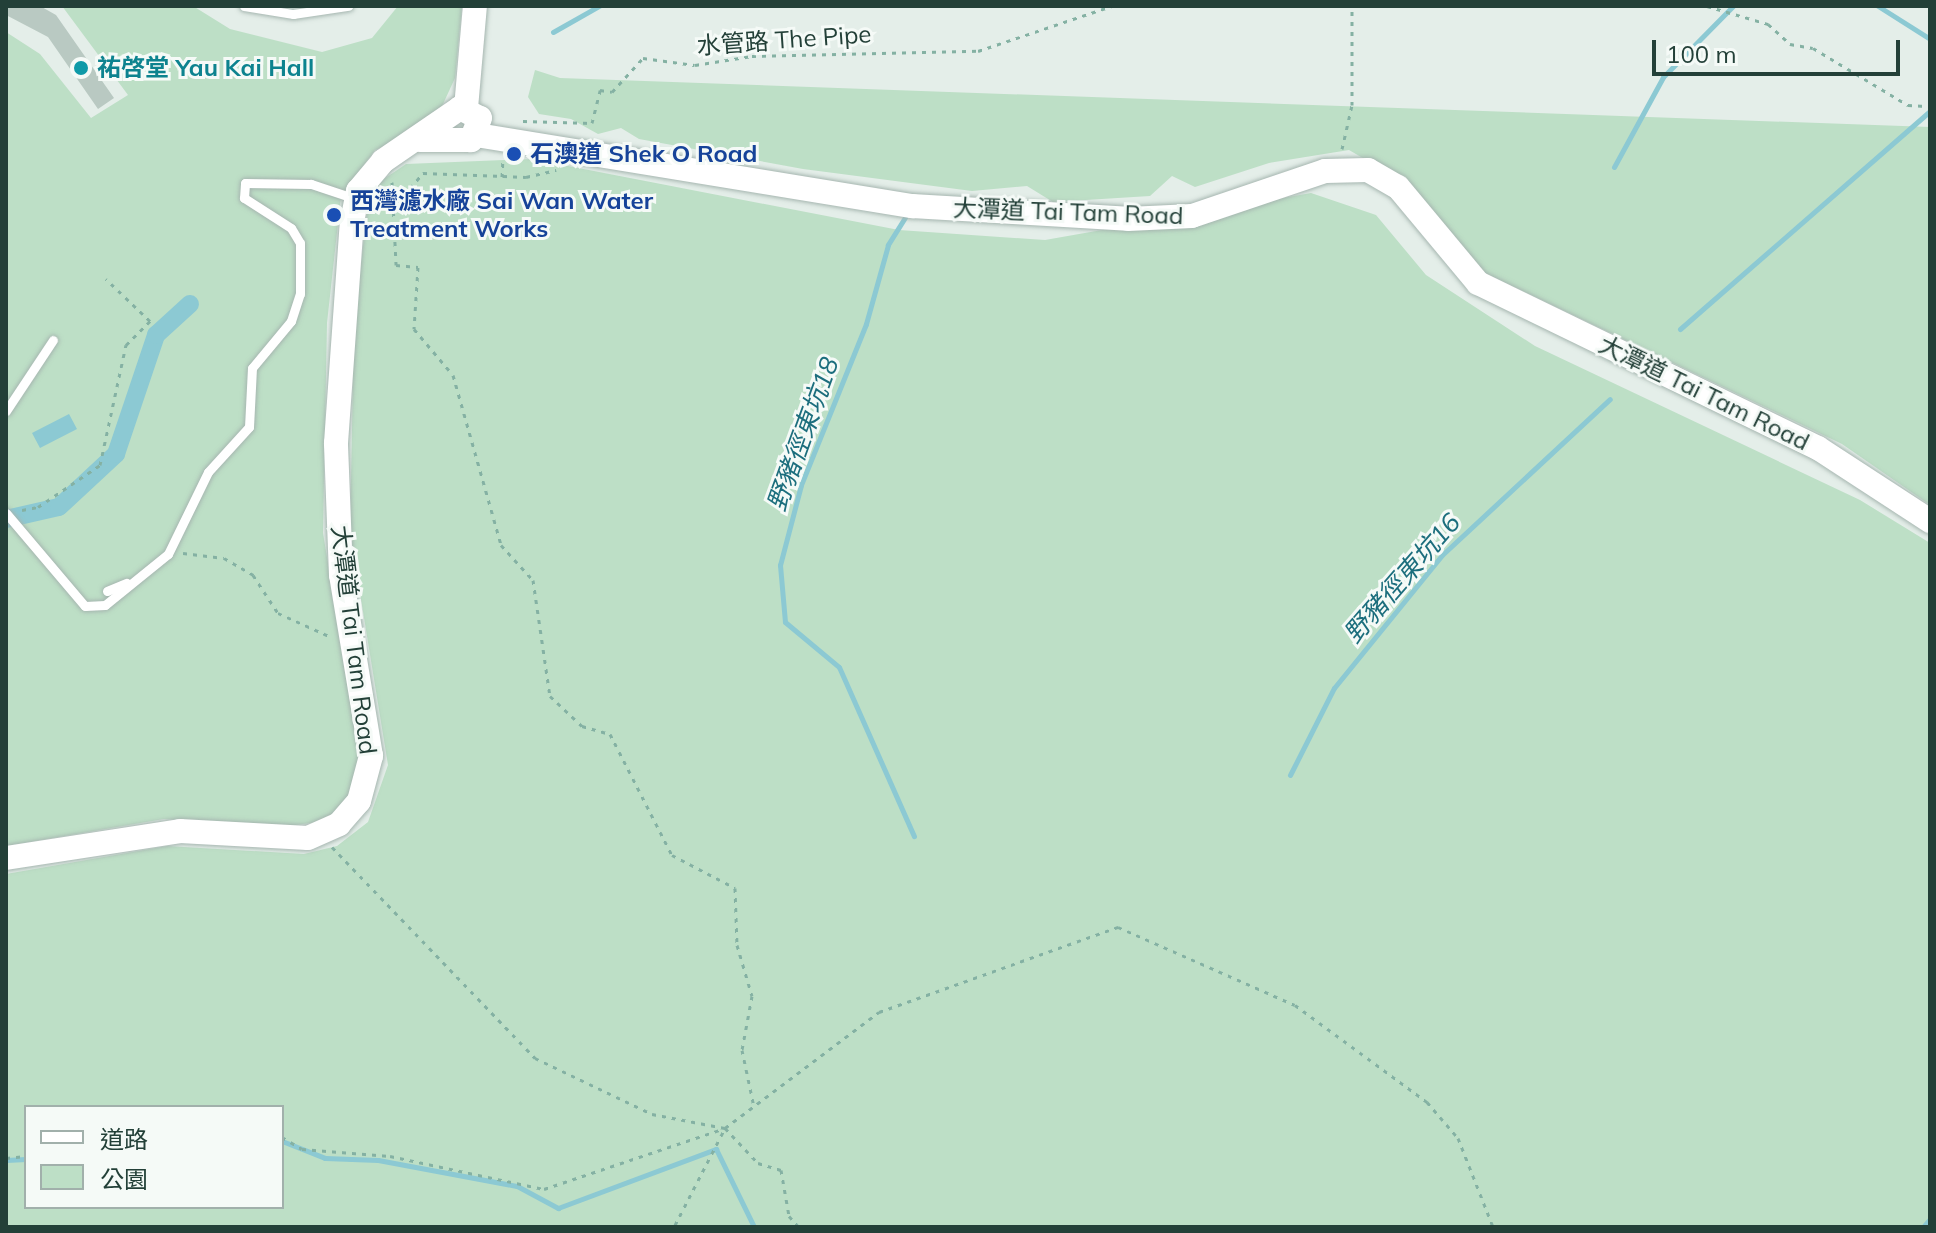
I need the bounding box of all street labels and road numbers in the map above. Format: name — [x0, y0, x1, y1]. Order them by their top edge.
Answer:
street label: 水管路 The Pipe — [696, 20, 872, 60]
street label: 大潭道 Tai Tam Road — [952, 194, 1184, 230]
street label: 大潭道 Tai Tam Road — [1594, 330, 1814, 456]
street label: 大潭道 Tai Tam Road — [326, 524, 382, 756]

